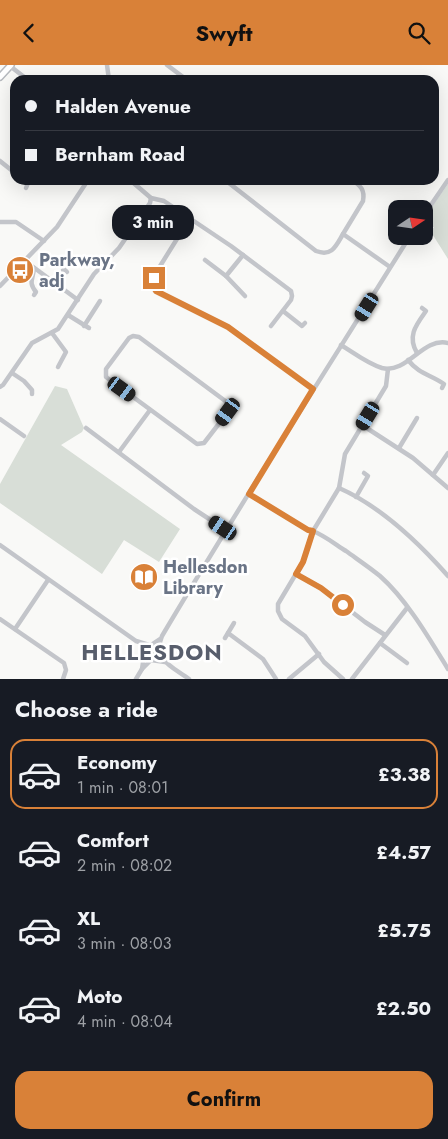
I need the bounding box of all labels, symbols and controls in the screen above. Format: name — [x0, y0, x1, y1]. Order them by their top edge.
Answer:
text: Swyft — [195, 17, 253, 49]
icon: back — [15, 19, 43, 47]
icon: search — [405, 19, 433, 47]
text: Halden Avenue — [55, 93, 191, 120]
text: Bernham Road — [55, 141, 185, 168]
north arrow — [388, 200, 432, 245]
map controls — [388, 200, 433, 245]
callout: 3 min — [113, 205, 195, 241]
text: 3 min — [132, 211, 174, 234]
place label: Parkway, adj — [39, 247, 115, 294]
bus stop icon: Parkway, adj — [5, 255, 35, 285]
route end — [143, 267, 165, 289]
car — [352, 290, 381, 324]
car — [105, 374, 138, 404]
car — [213, 395, 242, 429]
car — [353, 399, 382, 433]
car — [206, 513, 239, 543]
place label: Hellesdon Library — [163, 554, 248, 601]
library icon: Hellesdon Library — [129, 562, 159, 592]
route start — [332, 594, 354, 616]
district label: HELLESDON — [81, 636, 223, 668]
text: Choose a ride — [15, 693, 158, 725]
text: Economy — [77, 749, 157, 776]
icon: car — [17, 752, 62, 797]
text: £3.38 — [378, 761, 431, 788]
text: 1 min · 08:01 — [77, 776, 168, 799]
text: Comfort — [77, 827, 149, 854]
icon: car — [17, 830, 62, 875]
text: £4.57 — [376, 839, 431, 866]
text: 2 min · 08:02 — [77, 854, 172, 877]
text: XL — [77, 905, 100, 932]
icon: car — [17, 908, 62, 953]
text: £5.75 — [377, 917, 431, 944]
text: 3 min · 08:03 — [77, 932, 171, 955]
text: Moto — [77, 983, 122, 1010]
icon: car — [17, 986, 62, 1031]
text: £2.50 — [376, 995, 431, 1022]
text: 4 min · 08:04 — [77, 1010, 173, 1033]
button: Confirm — [15, 1071, 433, 1129]

